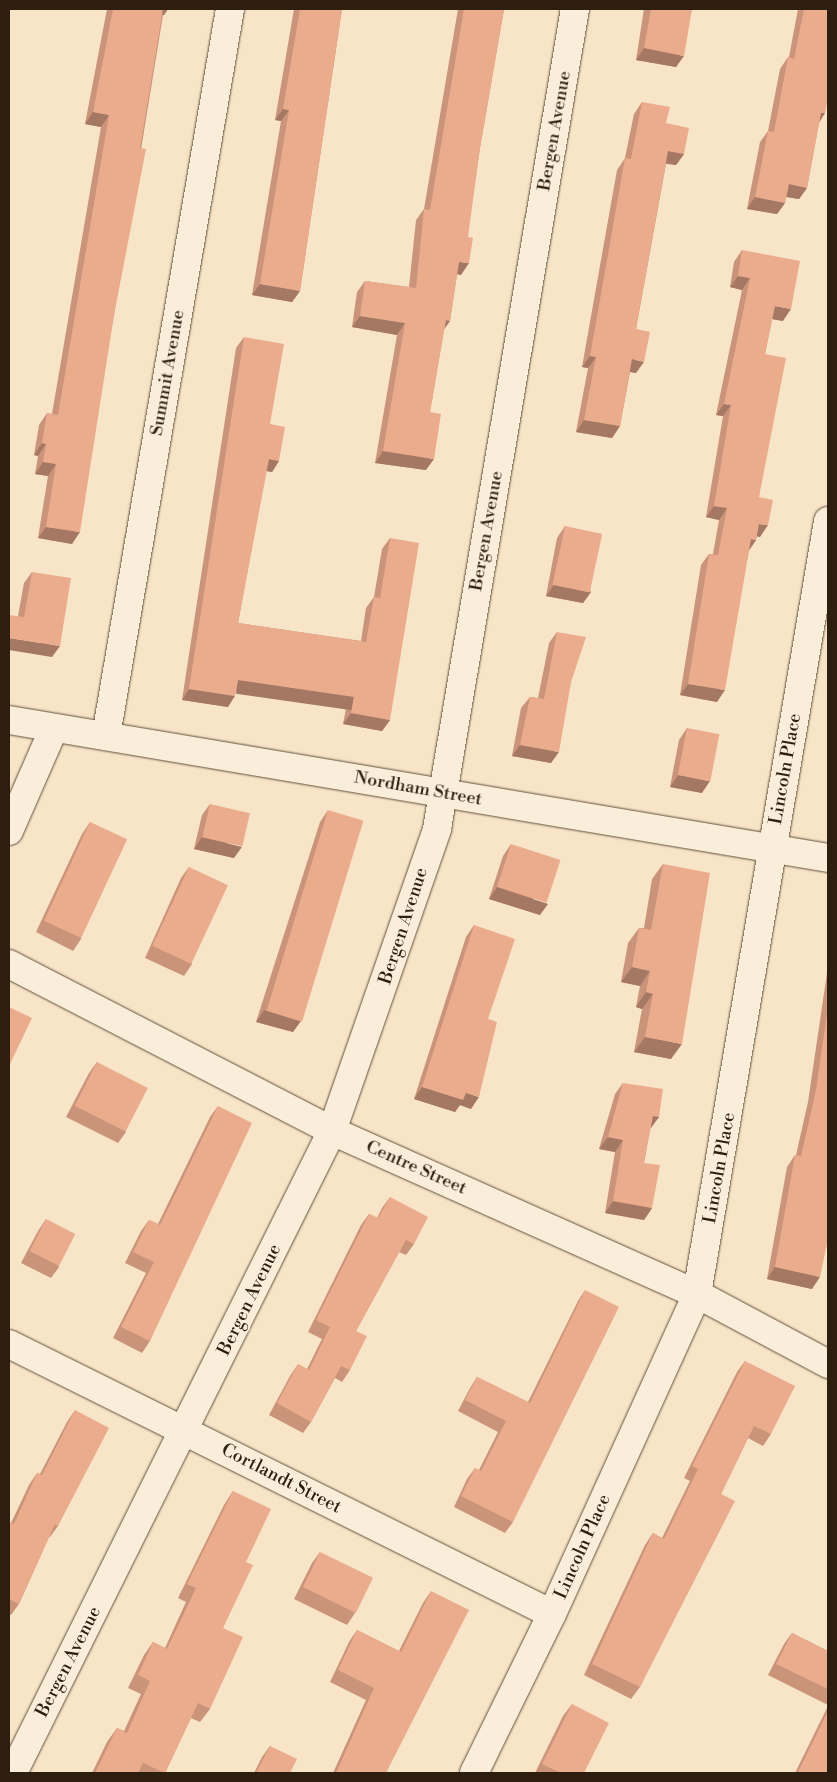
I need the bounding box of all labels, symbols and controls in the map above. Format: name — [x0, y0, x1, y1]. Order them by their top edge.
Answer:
street label: Bergen Avenue — [534, 69, 576, 193]
street label: Summit Avenue — [146, 308, 190, 438]
street label: Bergen Avenue — [466, 469, 508, 593]
street label: Lincoln Place — [766, 712, 806, 826]
street label: Nordham Street — [352, 767, 484, 811]
street label: Bergen Avenue — [375, 865, 433, 987]
street label: Lincoln Place — [700, 1111, 740, 1225]
street label: Centre Street — [362, 1136, 470, 1200]
street label: Bergen Avenue — [214, 1241, 286, 1359]
street label: Cortlandt Street — [217, 1439, 345, 1519]
street label: Lincoln Place — [550, 1491, 616, 1603]
street label: Bergen Avenue — [32, 1603, 106, 1721]

